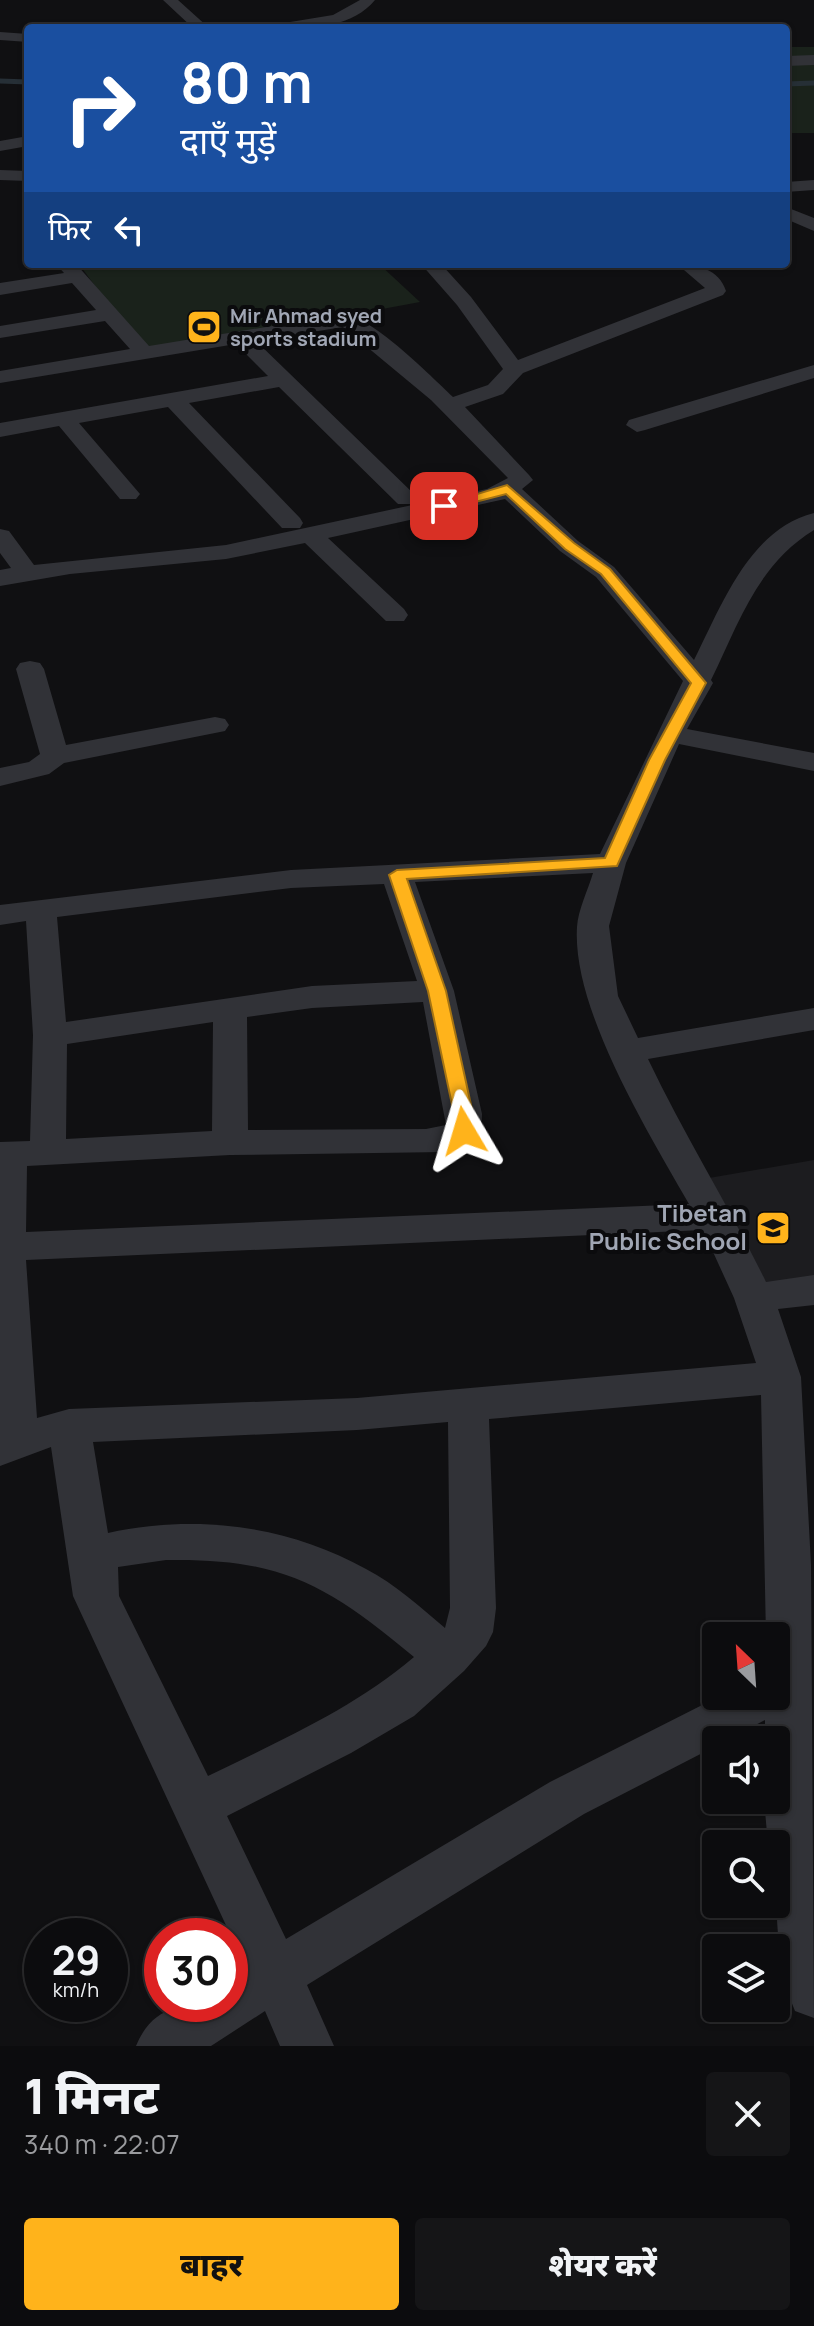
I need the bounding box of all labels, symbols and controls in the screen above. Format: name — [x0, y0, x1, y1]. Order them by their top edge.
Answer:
text: 80 m — [180, 43, 313, 120]
icon: right — [48, 56, 152, 160]
text: दाएँ मुड़ें — [180, 116, 276, 165]
text: फिर — [48, 208, 91, 249]
icon: left — [107, 208, 151, 252]
place label: Mir Ahmad syed sports stadium — [230, 302, 382, 352]
sports icon: Mir Ahmad syed sports stadium — [185, 308, 223, 346]
pin — [410, 472, 478, 540]
icon: arrive — [422, 484, 466, 528]
position arrow — [422, 1089, 506, 1173]
place label: Tibetan Public School — [589, 1196, 747, 1257]
school or university icon: Tibetan Public School — [754, 1209, 792, 1247]
north arrow — [702, 1622, 790, 1710]
map controls — [702, 1622, 790, 2022]
button: sound — [702, 1726, 790, 1814]
button: search — [702, 1830, 790, 1918]
speed limit sign: 30 — [144, 1918, 248, 2022]
text: 29 — [52, 1932, 100, 1987]
button: layers — [702, 1934, 790, 2022]
text: km/h — [53, 1976, 99, 2003]
text: 1 मिनट — [24, 2063, 159, 2128]
button: close — [706, 2072, 790, 2156]
text: 340 m · 22:07 — [24, 2126, 179, 2162]
button: बाहर — [24, 2218, 399, 2310]
button: शेयर करें — [415, 2218, 790, 2310]

